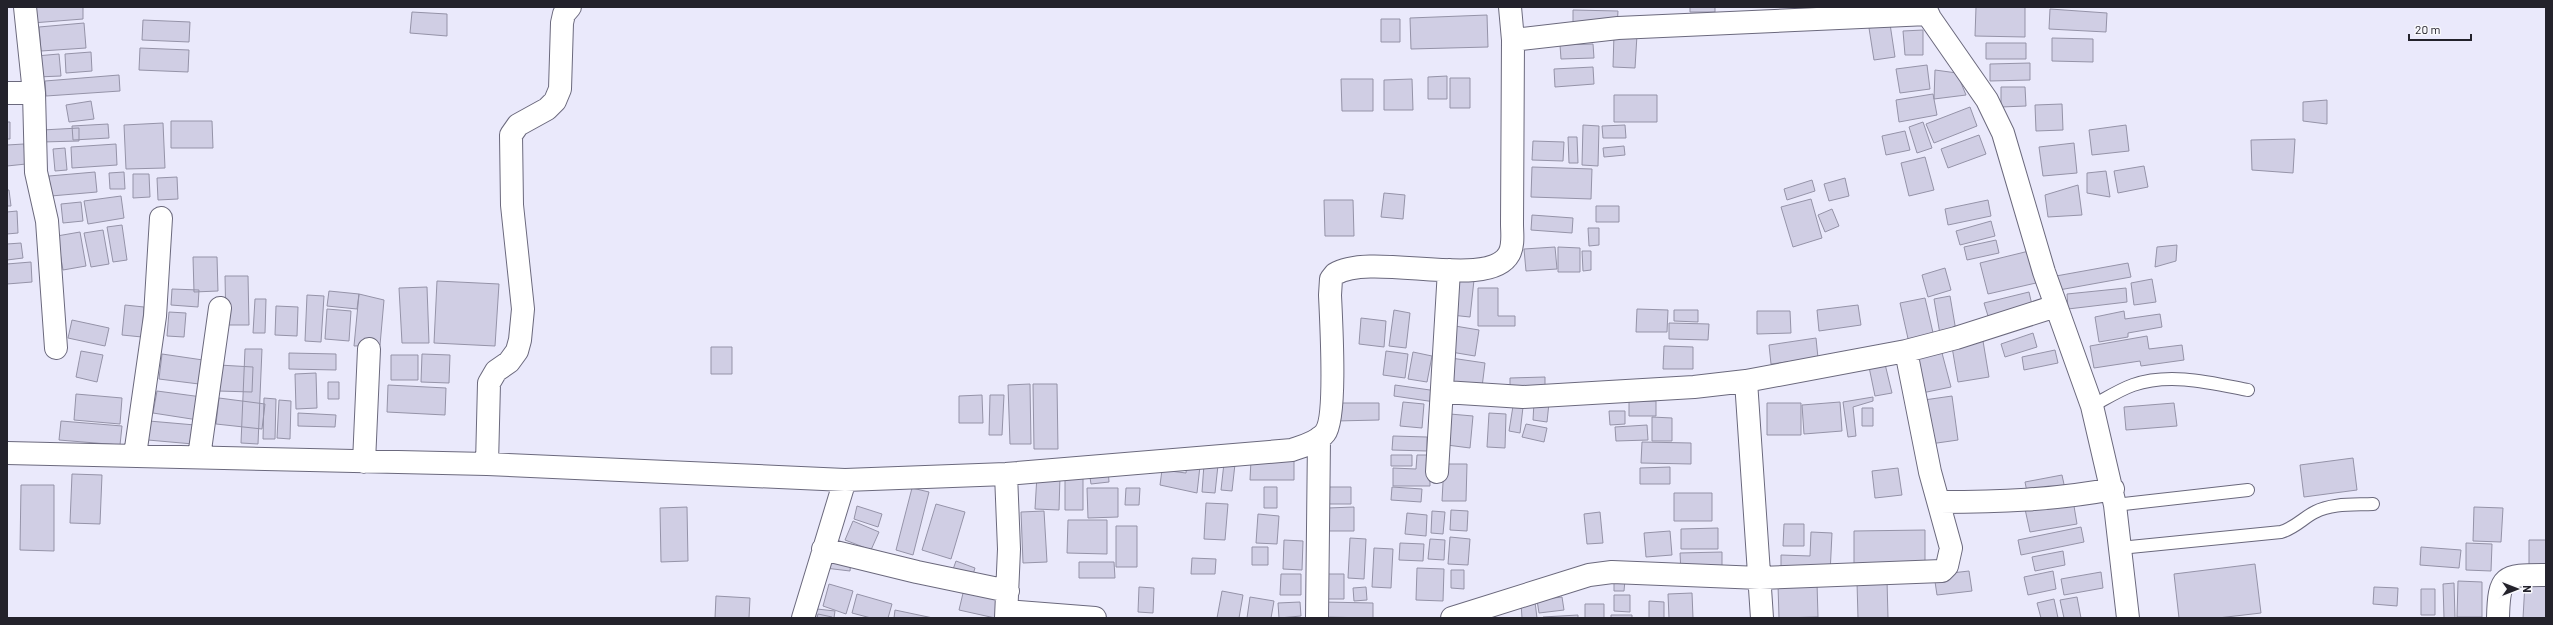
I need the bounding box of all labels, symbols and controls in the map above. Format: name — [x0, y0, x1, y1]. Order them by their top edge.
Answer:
scale bar — [2409, 16, 2471, 42]
text: 20 m — [2415, 22, 2441, 36]
north arrow — [2497, 569, 2537, 609]
text: N — [2521, 585, 2534, 593]

